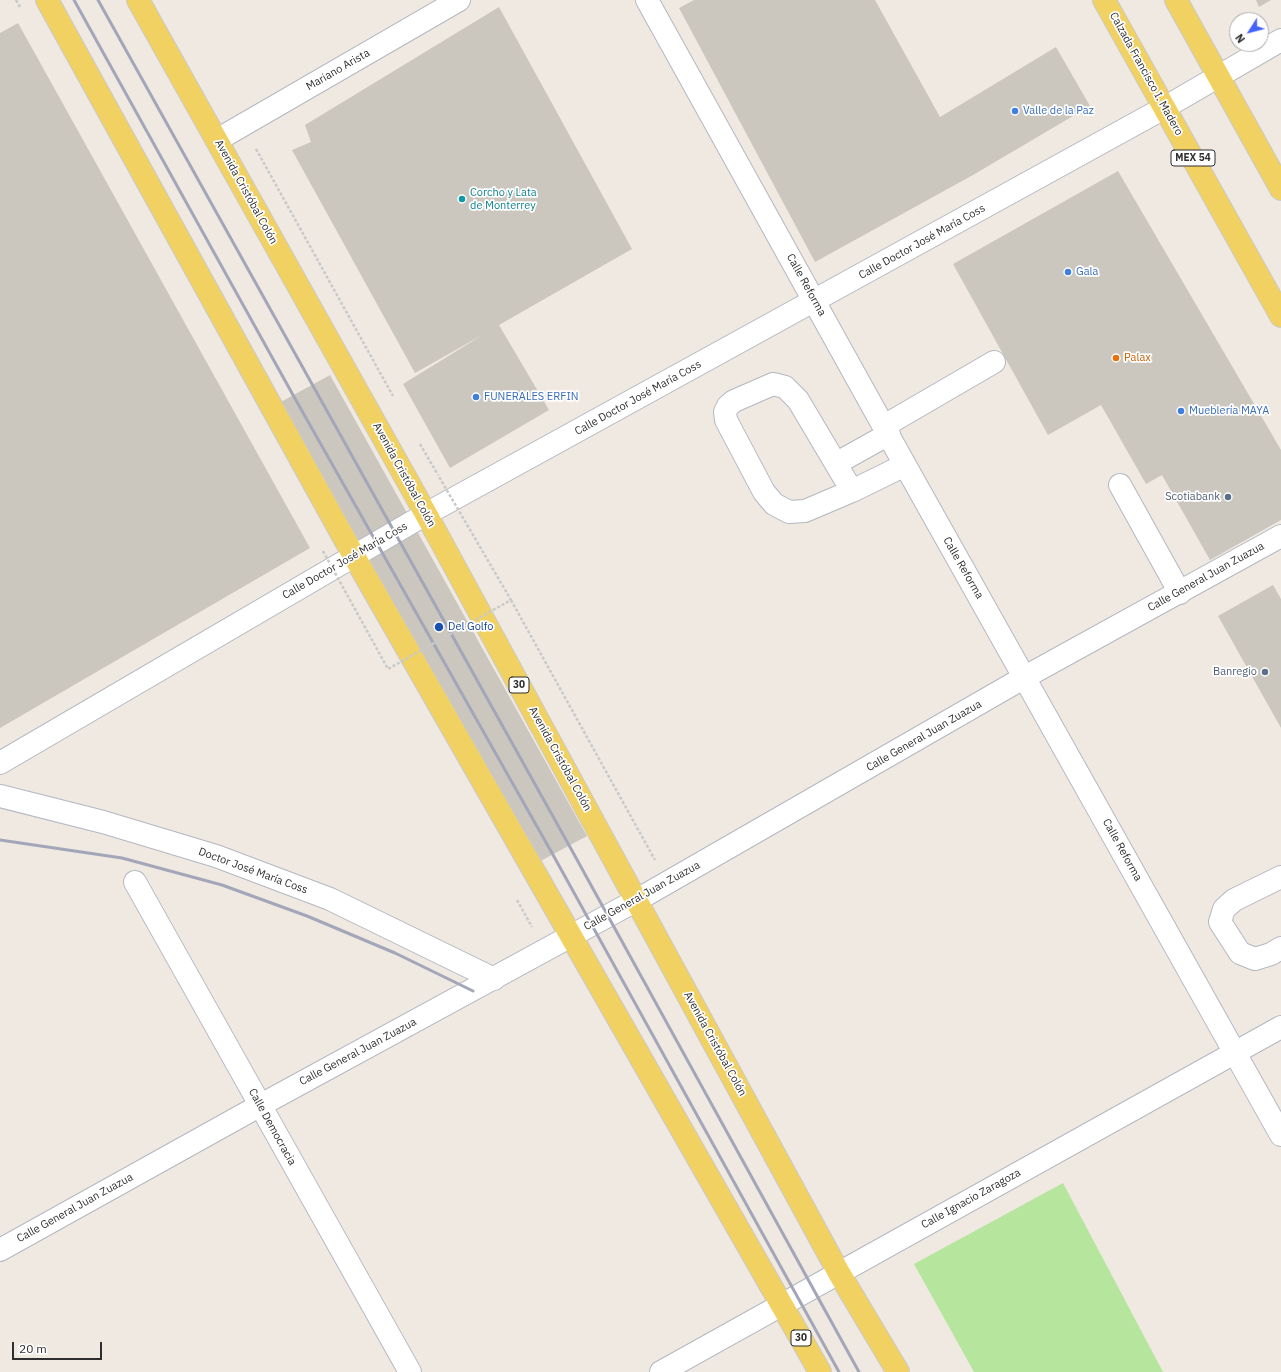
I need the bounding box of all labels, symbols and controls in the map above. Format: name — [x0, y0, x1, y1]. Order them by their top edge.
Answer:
street label: Calzada Francisco I. Madero — [1107, 10, 1185, 138]
north arrow — [1229, 12, 1269, 52]
text: N — [1232, 31, 1248, 46]
street label: Mariano Arista — [304, 46, 372, 94]
place label: Valle de la Paz — [1023, 104, 1094, 118]
marker: Valle de la Paz — [1010, 106, 1020, 116]
street label: Avenida Cristóbal Colón — [212, 138, 280, 246]
road number: MEX 54 — [1171, 150, 1215, 166]
place label: Corcho y Lata de Monterrey — [470, 186, 537, 212]
marker: Corcho y Lata de Monterrey — [457, 194, 467, 204]
street label: Calle Doctor José María Coss — [857, 202, 987, 282]
street label: Calle Reforma — [783, 251, 829, 319]
place label: Gala — [1076, 265, 1098, 279]
marker: Gala — [1063, 267, 1073, 277]
place label: Palax — [1124, 351, 1151, 365]
marker: Palax — [1111, 353, 1121, 363]
street label: Calle Doctor José María Coss — [573, 358, 703, 438]
place label: FUNERALES ERFIN — [484, 390, 579, 404]
marker: FUNERALES ERFIN — [471, 392, 481, 402]
place label: Mueblería MAYA — [1189, 404, 1269, 418]
marker: Mueblería MAYA — [1176, 406, 1186, 416]
street label: Avenida Cristóbal Colón — [370, 421, 438, 529]
place label: Scotiabank — [1165, 490, 1220, 504]
marker: Scotiabank — [1223, 492, 1233, 502]
street label: Calle Doctor José María Coss — [280, 520, 410, 602]
street label: Calle Reforma — [940, 535, 986, 601]
street label: Calle General Juan Zuazua — [1146, 539, 1266, 615]
place label: Del Golfo — [448, 620, 493, 634]
marker: Del Golfo — [433, 621, 445, 633]
place label: Banregio — [1213, 665, 1257, 679]
marker: Banregio — [1260, 667, 1270, 677]
road number: 30 — [509, 677, 529, 693]
street label: Calle General Juan Zuazua — [864, 698, 984, 774]
street label: Avenida Cristóbal Colón — [526, 705, 594, 813]
street label: Calle Reforma — [1099, 816, 1145, 884]
street label: Doctor José María Coss — [197, 845, 309, 897]
street label: Calle General Juan Zuazua — [582, 858, 702, 934]
street label: Avenida Cristóbal Colón — [681, 990, 749, 1098]
street label: Calle General Juan Zuazua — [297, 1015, 419, 1089]
street label: Calle Democracia — [245, 1086, 299, 1168]
street label: Calle Ignacio Zaragoza — [919, 1166, 1023, 1232]
street label: Calle General Juan Zuazua — [15, 1170, 135, 1246]
road number: 30 — [791, 1330, 811, 1346]
scale bar — [14, 1334, 104, 1360]
text: 20 m — [19, 1341, 47, 1356]

